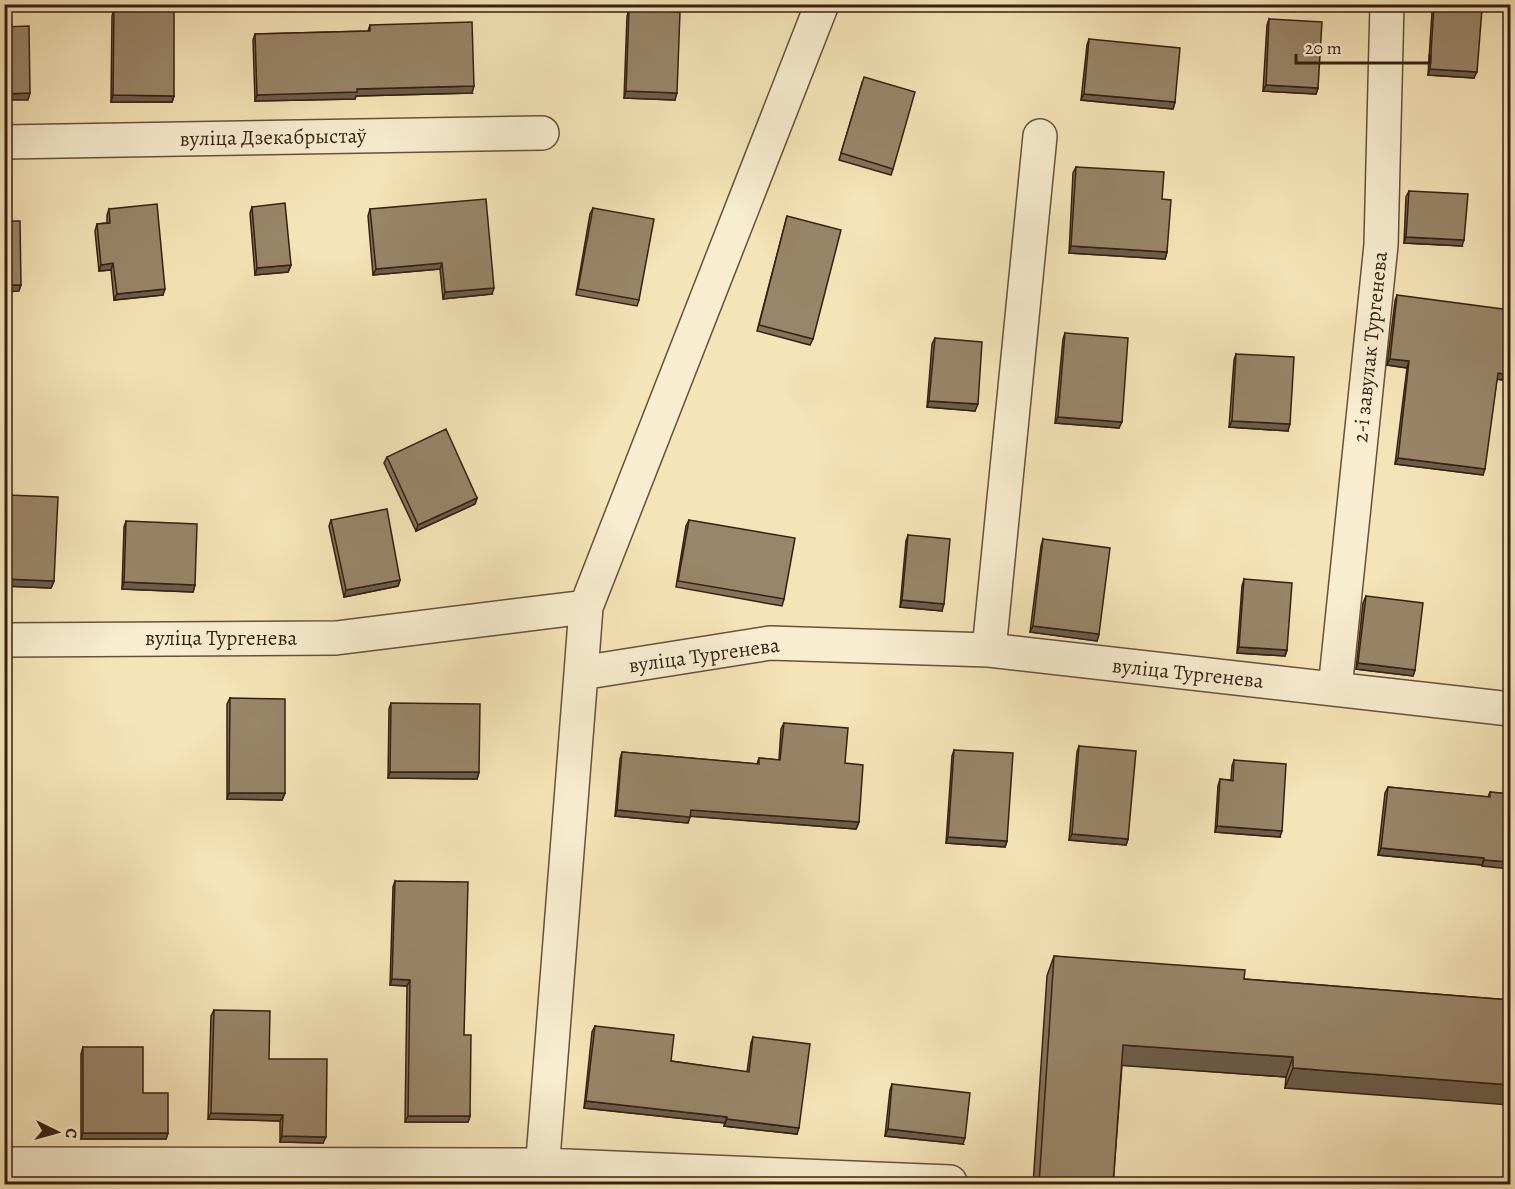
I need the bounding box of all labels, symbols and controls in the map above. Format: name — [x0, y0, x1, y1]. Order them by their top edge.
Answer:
scale bar — [1296, 27, 1430, 65]
text: 20 m — [1305, 36, 1342, 60]
street label: вуліца Дзекабрыстаў — [179, 121, 367, 153]
street label: 2-і завулак Тургенева — [1346, 250, 1394, 444]
street label: вуліца Тургенева — [145, 624, 297, 652]
street label: вуліца Тургенева — [627, 631, 782, 679]
street label: вуліца Тургенева — [1111, 651, 1265, 695]
north arrow — [27, 1102, 87, 1162]
text: С — [60, 1127, 82, 1139]

